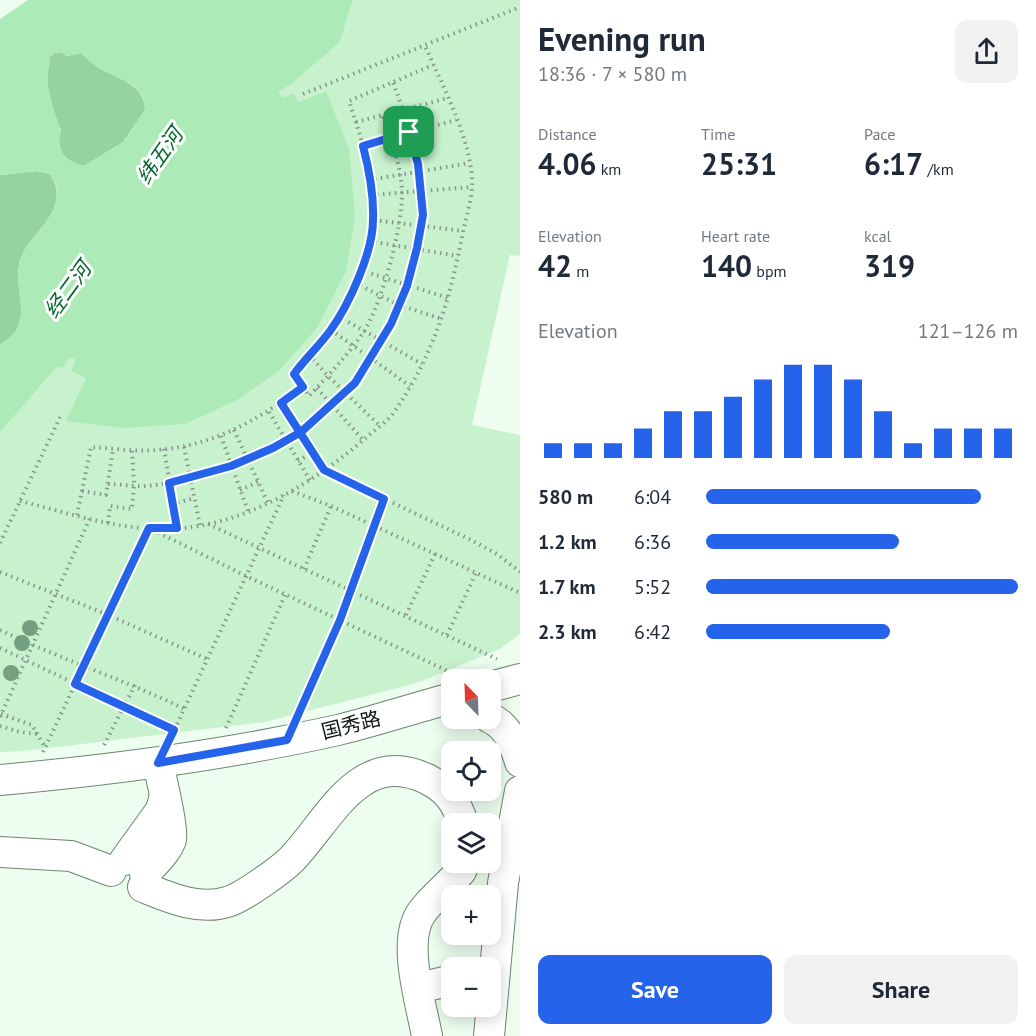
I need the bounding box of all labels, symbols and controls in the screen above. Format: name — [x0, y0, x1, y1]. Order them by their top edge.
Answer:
text: Evening run — [538, 17, 706, 60]
button: share — [955, 20, 1018, 83]
text: 18:36 · 7 × 580 m — [538, 61, 687, 87]
pin — [383, 106, 434, 157]
icon: arrive — [392, 115, 425, 148]
water label: 纬五河 — [130, 119, 191, 189]
text: Distance — [538, 124, 597, 144]
text: Time — [701, 124, 735, 144]
text: Pace — [864, 124, 895, 144]
text: 4.06 — [538, 144, 596, 183]
text: 25:31 — [701, 144, 777, 183]
text: 6:17 — [864, 144, 923, 183]
text: km — [596, 159, 621, 179]
text: /km — [923, 159, 954, 179]
text: Elevation — [538, 226, 602, 246]
text: Heart rate — [701, 226, 770, 246]
text: kcal — [864, 226, 891, 246]
text: 42 — [538, 246, 572, 285]
text: 140 — [701, 246, 752, 285]
text: 319 — [864, 246, 915, 285]
water label: 经二河 — [38, 253, 99, 323]
text: m — [572, 261, 589, 281]
text: bpm — [752, 261, 787, 281]
text: Elevation — [538, 318, 618, 344]
text: 121–126 m — [918, 318, 1018, 344]
text: 580 m — [538, 484, 593, 510]
text: 6:04 — [634, 484, 671, 510]
text: 1.2 km — [538, 529, 597, 555]
text: 6:36 — [634, 529, 671, 555]
text: 1.7 km — [538, 574, 596, 600]
text: 5:52 — [634, 574, 671, 600]
text: 2.3 km — [538, 619, 597, 645]
text: 6:42 — [634, 619, 671, 645]
north arrow — [441, 669, 501, 729]
map controls — [441, 669, 501, 1017]
street label: 国秀路 — [319, 705, 383, 745]
button: locate — [441, 741, 501, 801]
button: layers — [441, 813, 501, 873]
button: + — [441, 885, 501, 945]
button: Save — [538, 955, 772, 1024]
button: Share — [784, 955, 1018, 1024]
button: − — [441, 957, 501, 1017]

